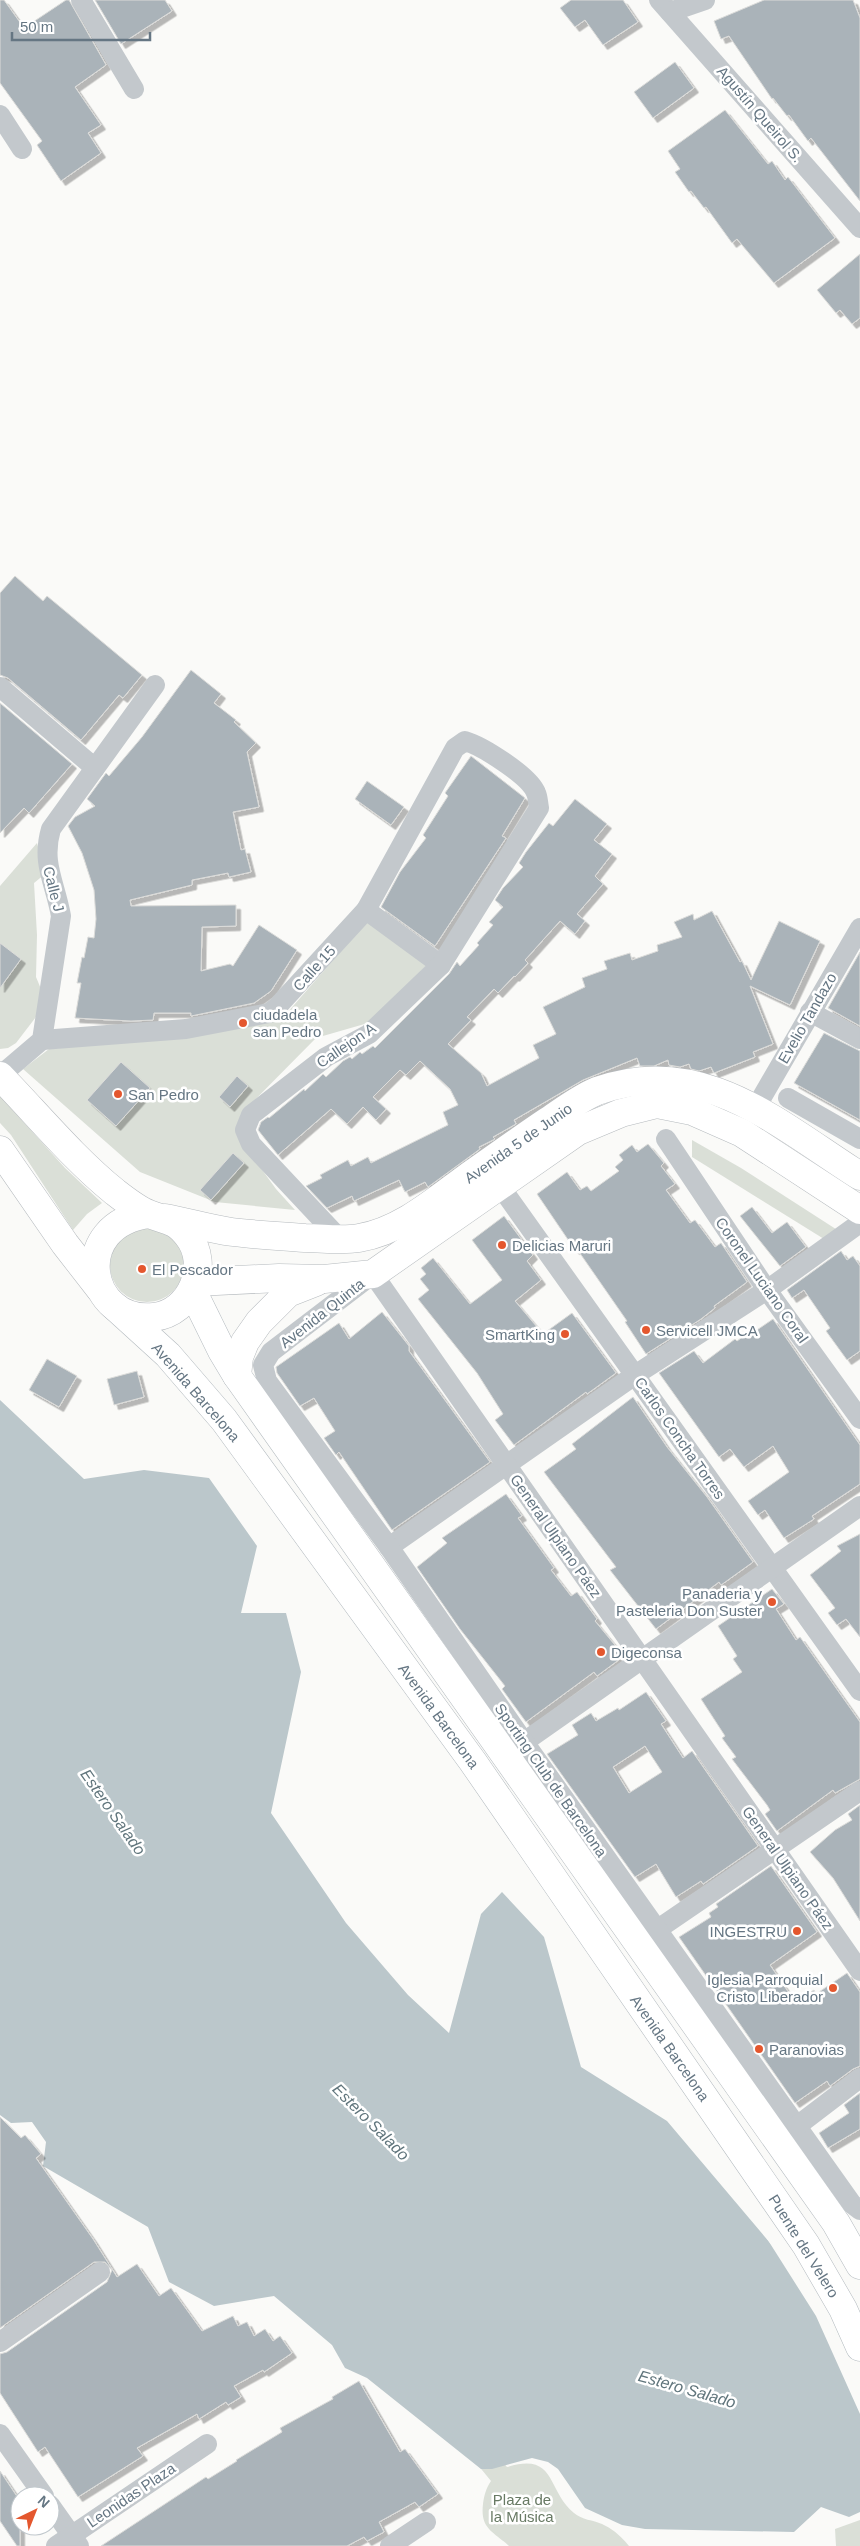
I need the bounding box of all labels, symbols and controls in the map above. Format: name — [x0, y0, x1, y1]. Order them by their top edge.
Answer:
scale bar — [12, 10, 150, 42]
text: 50 m — [20, 18, 53, 35]
street label: Agustín Queirol S. — [714, 62, 806, 166]
street label: Calle J — [40, 865, 68, 913]
street label: Calle 15 — [289, 942, 339, 994]
street label: Evelio Tandazo — [774, 970, 840, 1066]
place label: ciudadela san Pedro — [253, 1006, 321, 1040]
marker: ciudadela san Pedro — [237, 1017, 249, 1029]
street label: Callejon A — [313, 1019, 379, 1071]
place label: San Pedro — [128, 1086, 199, 1103]
marker: San Pedro — [112, 1088, 124, 1100]
street label: Avenida 5 de Junio — [461, 1100, 575, 1186]
street label: Coronel Luciano Coral — [712, 1214, 812, 1346]
place label: Delicias Maruri — [512, 1237, 611, 1254]
marker: Delicias Maruri — [496, 1239, 508, 1251]
place label: El Pescador — [152, 1261, 233, 1278]
marker: El Pescador — [136, 1263, 148, 1275]
street label: Avenida Quinta — [276, 1274, 368, 1351]
place label: Servicell JMCA — [656, 1322, 758, 1339]
marker: Servicell JMCA — [640, 1324, 652, 1336]
place label: SmartKing — [485, 1326, 555, 1343]
marker: SmartKing — [559, 1328, 571, 1340]
street label: Avenida Barcelona — [148, 1339, 244, 1445]
street label: Carlos Concha Torres — [632, 1374, 728, 1502]
street label: General Ulpiano Páez — [507, 1471, 605, 1601]
place label: Panaderia y Pasteleria Don Suster — [616, 1585, 762, 1619]
marker: Panaderia y Pasteleria Don Suster — [766, 1596, 778, 1608]
place label: Digeconsa — [611, 1644, 683, 1661]
marker: Digeconsa — [595, 1646, 607, 1658]
street label: Avenida Barcelona — [395, 1660, 483, 1772]
street label: Sporting Club de Barcelona — [491, 1700, 611, 1861]
water label: Estero Salado — [77, 1766, 149, 1858]
street label: General Ulpiano Páez — [739, 1803, 837, 1933]
place label: INGESTRU — [709, 1923, 787, 1940]
marker: INGESTRU — [791, 1925, 803, 1937]
place label: Iglesia Parroquial Cristo Liberador — [707, 1971, 823, 2005]
marker: Iglesia Parroquial Cristo Liberador — [827, 1982, 839, 1994]
street label: Avenida Barcelona — [627, 1992, 713, 2105]
place label: Paranovias — [769, 2041, 844, 2058]
marker: Paranovias — [753, 2043, 765, 2055]
water label: Estero Salado — [329, 2080, 413, 2164]
street label: Puente del Velero — [765, 2191, 843, 2301]
water label: Estero Salado — [636, 2367, 738, 2411]
street label: Leonidas Plaza — [84, 2459, 179, 2531]
north arrow — [10, 2486, 60, 2536]
park label: Plaza de la Música — [490, 2491, 554, 2525]
text: N — [35, 2492, 53, 2511]

